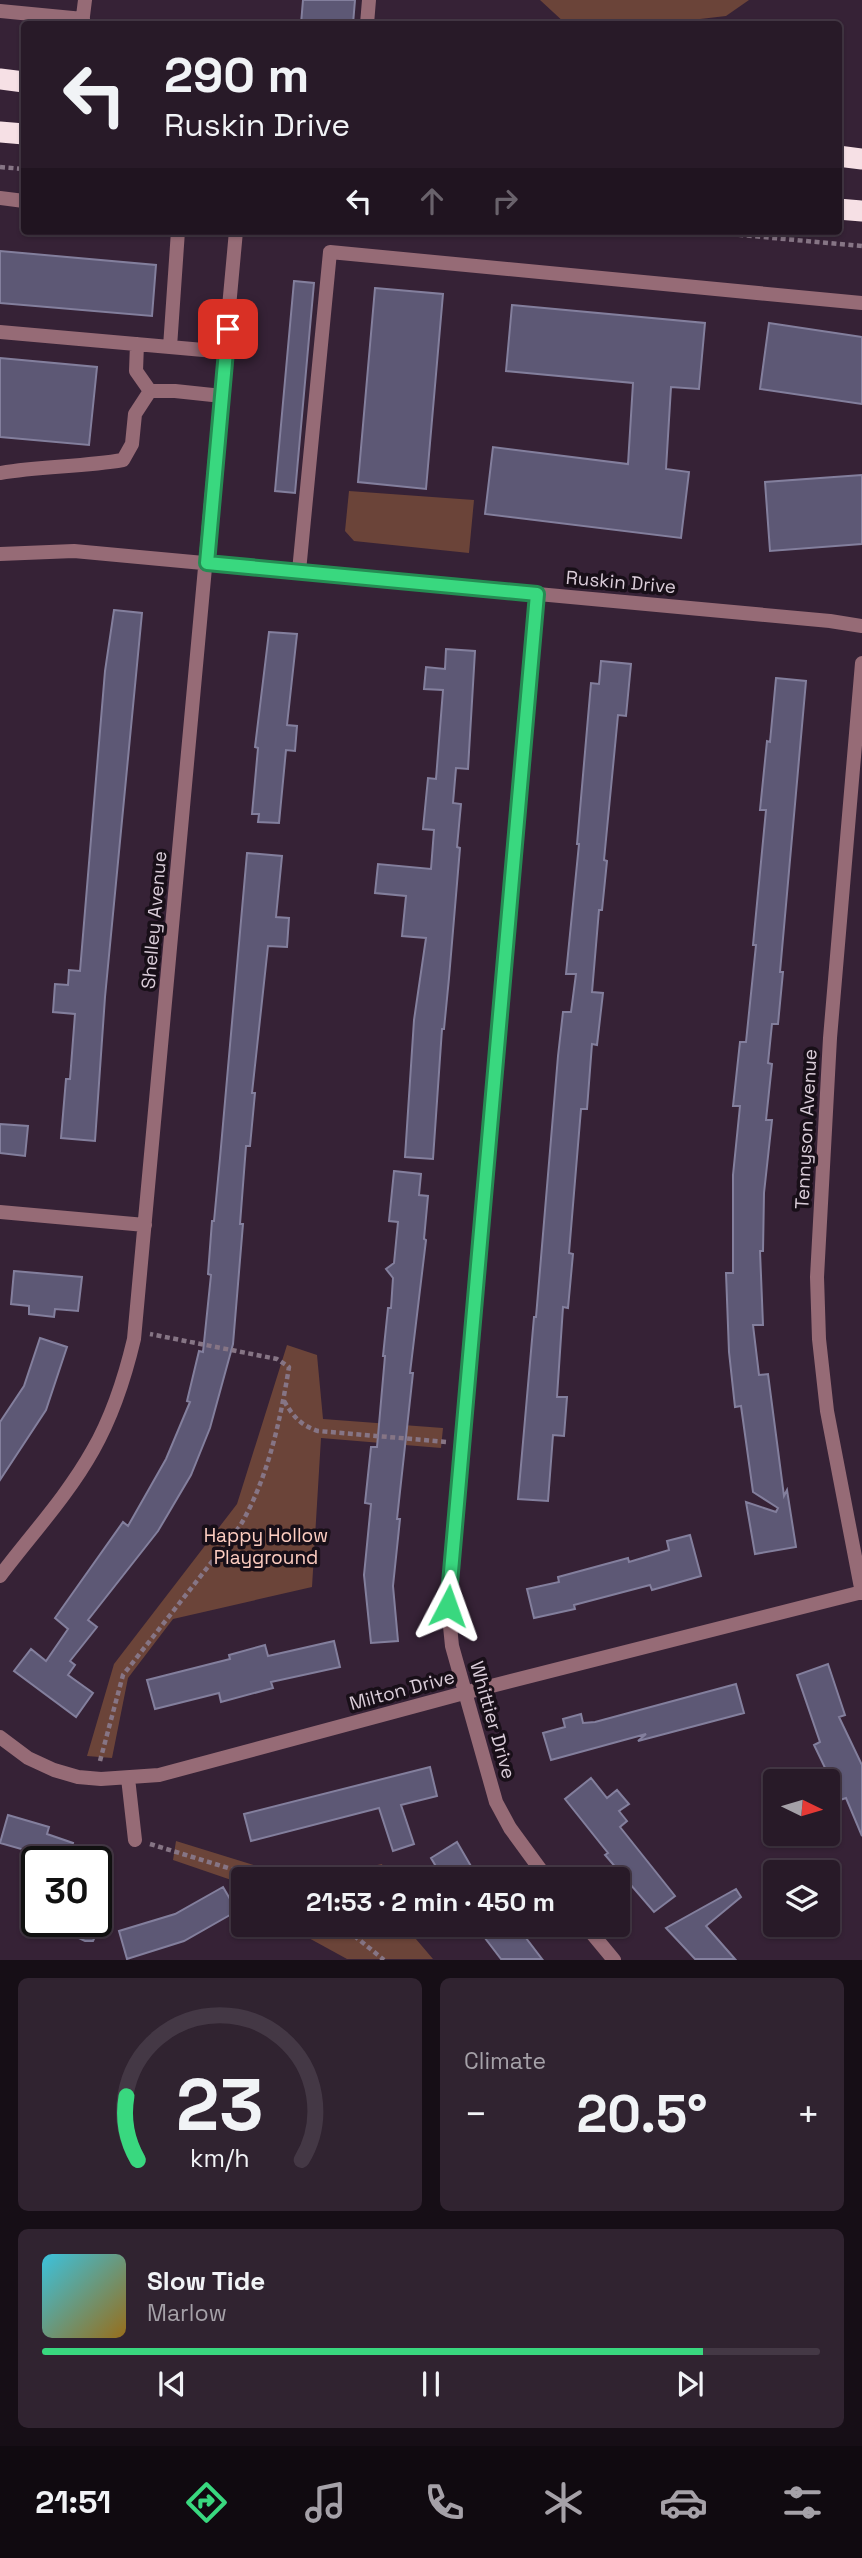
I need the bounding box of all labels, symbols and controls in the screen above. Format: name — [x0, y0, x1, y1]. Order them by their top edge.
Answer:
text: 290 m — [164, 44, 309, 106]
icon: left — [49, 49, 140, 140]
text: Ruskin Drive — [164, 105, 350, 145]
icon: left — [340, 182, 378, 220]
icon: ahead — [413, 182, 451, 220]
icon: right — [486, 182, 524, 220]
pin — [198, 299, 258, 359]
icon: arrive — [209, 310, 247, 348]
street label: Ruskin Drive — [565, 565, 677, 599]
street label: Shelley Avenue — [136, 850, 172, 990]
street label: Tennyson Avenue — [789, 1048, 823, 1210]
park label: Happy Hollow Playground — [204, 1523, 328, 1570]
position arrow — [411, 1569, 485, 1643]
street label: Whittier Drive — [464, 1658, 522, 1782]
street label: Milton Drive — [347, 1664, 457, 1716]
north arrow — [763, 1769, 840, 1846]
map controls — [763, 1769, 840, 1937]
speed limit sign: 30 — [21, 1846, 112, 1937]
button: layers — [763, 1860, 840, 1937]
text: 21:53 · 2 min · 450 m — [306, 1885, 555, 1919]
text: Climate — [464, 2046, 546, 2076]
text: 23 — [176, 2059, 264, 2152]
text: 20.5° — [576, 2081, 708, 2147]
text: − — [464, 2090, 488, 2138]
text: + — [796, 2090, 820, 2138]
text: km/h — [190, 2142, 250, 2174]
text: Slow Tide — [147, 2264, 265, 2298]
text: Marlow — [147, 2298, 227, 2328]
icon: previous — [153, 2365, 191, 2403]
icon: pause — [412, 2365, 450, 2403]
icon: next — [671, 2365, 709, 2403]
icon: directions — [182, 2478, 231, 2527]
icon: music — [301, 2478, 350, 2527]
icon: phone — [420, 2478, 469, 2527]
icon: climate — [539, 2478, 588, 2527]
icon: car — [659, 2478, 708, 2527]
icon: filters — [778, 2478, 827, 2527]
text: 21:51 — [35, 2482, 111, 2522]

